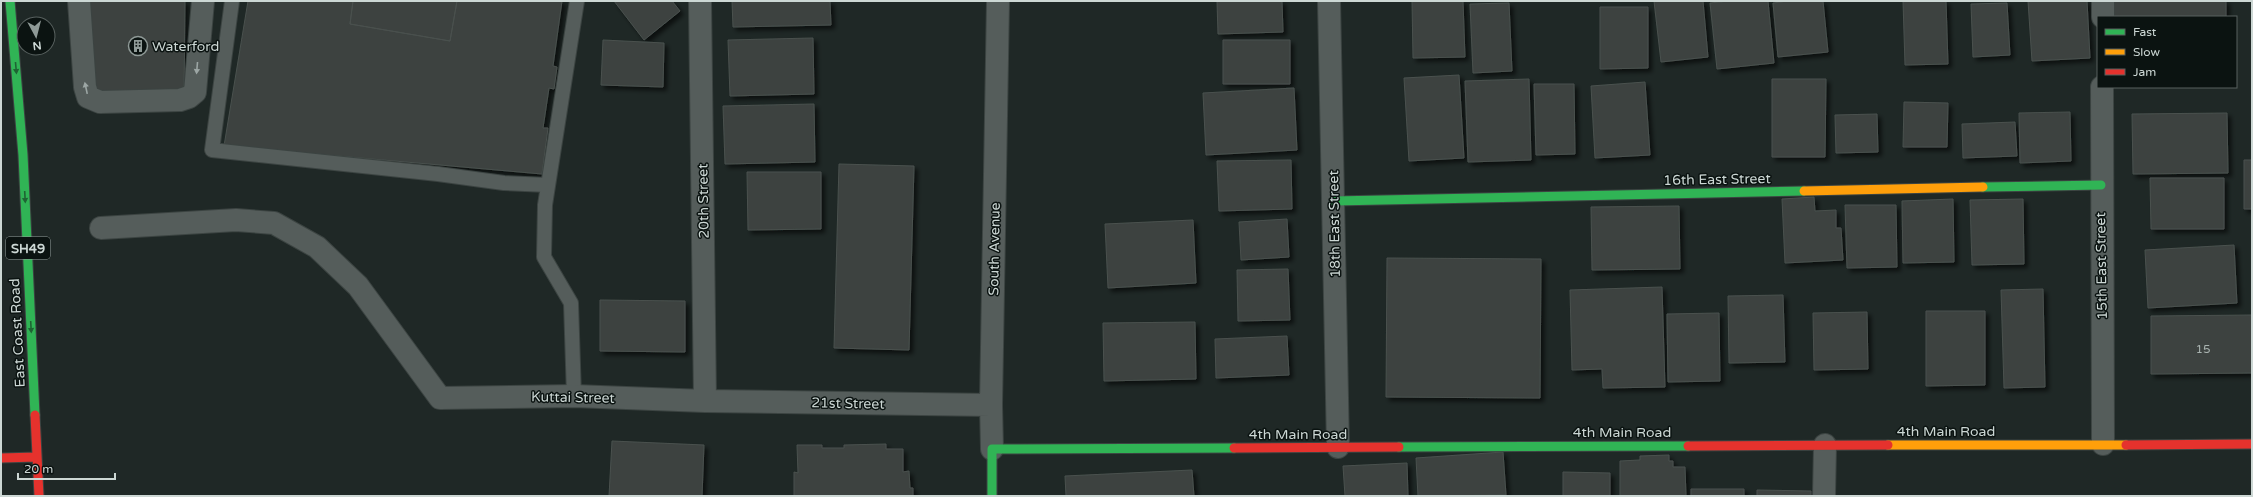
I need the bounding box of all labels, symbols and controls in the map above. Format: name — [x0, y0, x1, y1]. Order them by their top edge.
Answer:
north arrow — [16, 16, 56, 56]
legend — [2097, 16, 2237, 88]
text: Fast — [2133, 25, 2157, 39]
building icon: Waterford — [127, 35, 149, 57]
text: N — [32, 38, 42, 52]
place label: Waterford — [152, 38, 219, 55]
text: Slow — [2133, 45, 2160, 59]
one-way arrow — [12, 62, 19, 74]
one-way arrow — [194, 62, 200, 74]
text: Jam — [2133, 65, 2156, 79]
one-way arrow — [83, 82, 89, 94]
street label: 20th Street — [694, 163, 713, 239]
street label: 18th East Street — [1325, 169, 1344, 278]
street label: 16th East Street — [1663, 170, 1772, 189]
one-way arrow — [22, 191, 28, 204]
street label: South Avenue — [985, 202, 1004, 296]
street label: 15th East Street — [2092, 211, 2111, 320]
road number: SH49 — [6, 237, 50, 259]
street label: East Coast Road — [6, 278, 29, 388]
one-way arrow — [28, 321, 35, 333]
house number: 15 — [2195, 342, 2211, 356]
street label: Kuttai Street — [531, 388, 616, 407]
street label: 21st Street — [811, 394, 885, 413]
street label: 4th Main Road — [1897, 423, 1995, 440]
street label: 4th Main Road — [1573, 424, 1671, 441]
street label: 4th Main Road — [1249, 426, 1347, 443]
scale bar — [18, 455, 115, 481]
text: 20 m — [24, 462, 53, 476]

